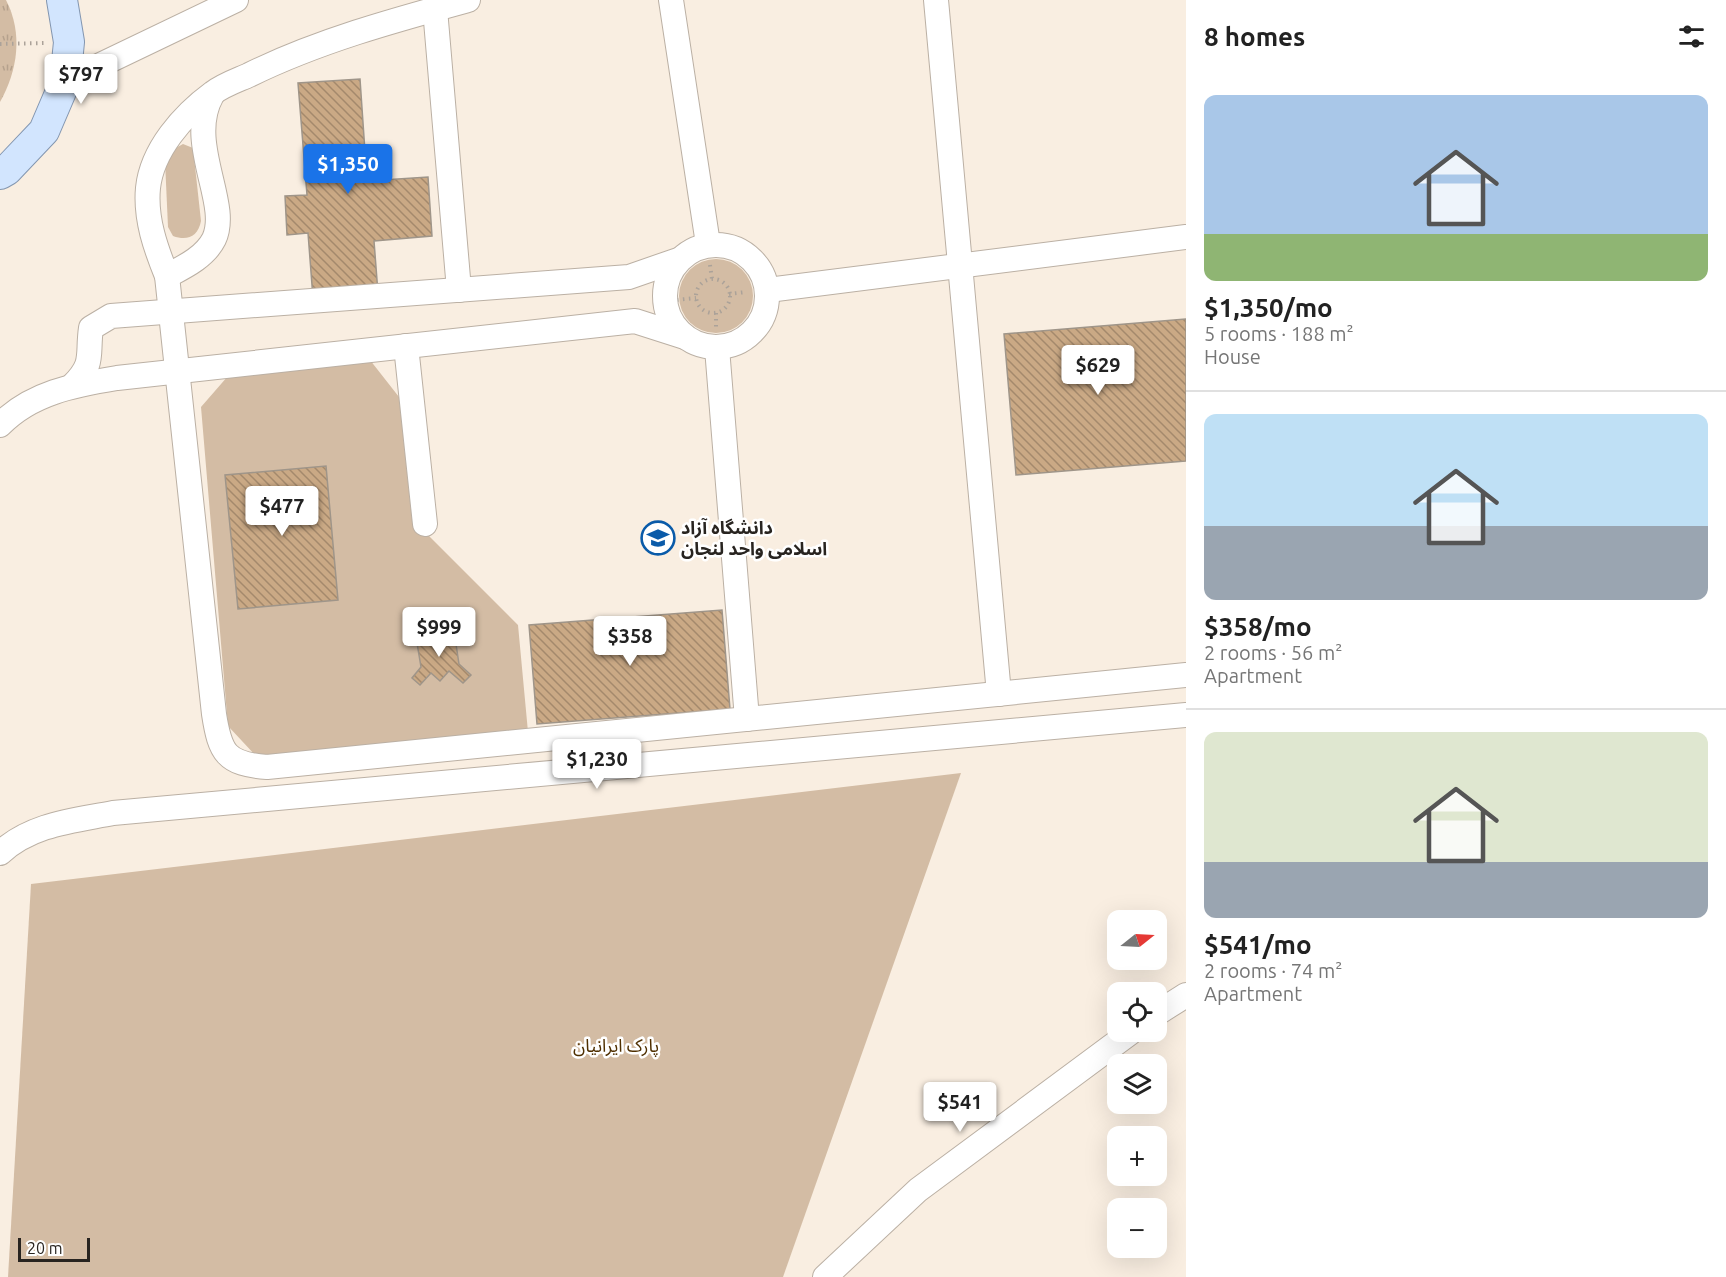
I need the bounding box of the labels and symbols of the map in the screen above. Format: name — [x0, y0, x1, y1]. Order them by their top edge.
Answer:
pin: $797 — [45, 54, 117, 105]
pin: $1,350 — [299, 144, 397, 195]
pin: $629 — [1062, 345, 1134, 396]
pin: $477 — [246, 486, 318, 537]
place label: دانشگاه آزاد اسلامی واحد لنجان — [681, 517, 827, 559]
school or university icon: دانشگاه آزاد اسلامی واحد لنجان — [640, 520, 676, 556]
pin: $999 — [403, 607, 475, 658]
pin: $358 — [594, 616, 666, 667]
pin: $1,230 — [548, 739, 646, 790]
north arrow — [1107, 910, 1167, 970]
park label: پارک ایرانیان — [573, 1035, 659, 1057]
pin: $541 — [924, 1082, 996, 1133]
scale bar — [18, 1235, 90, 1262]

